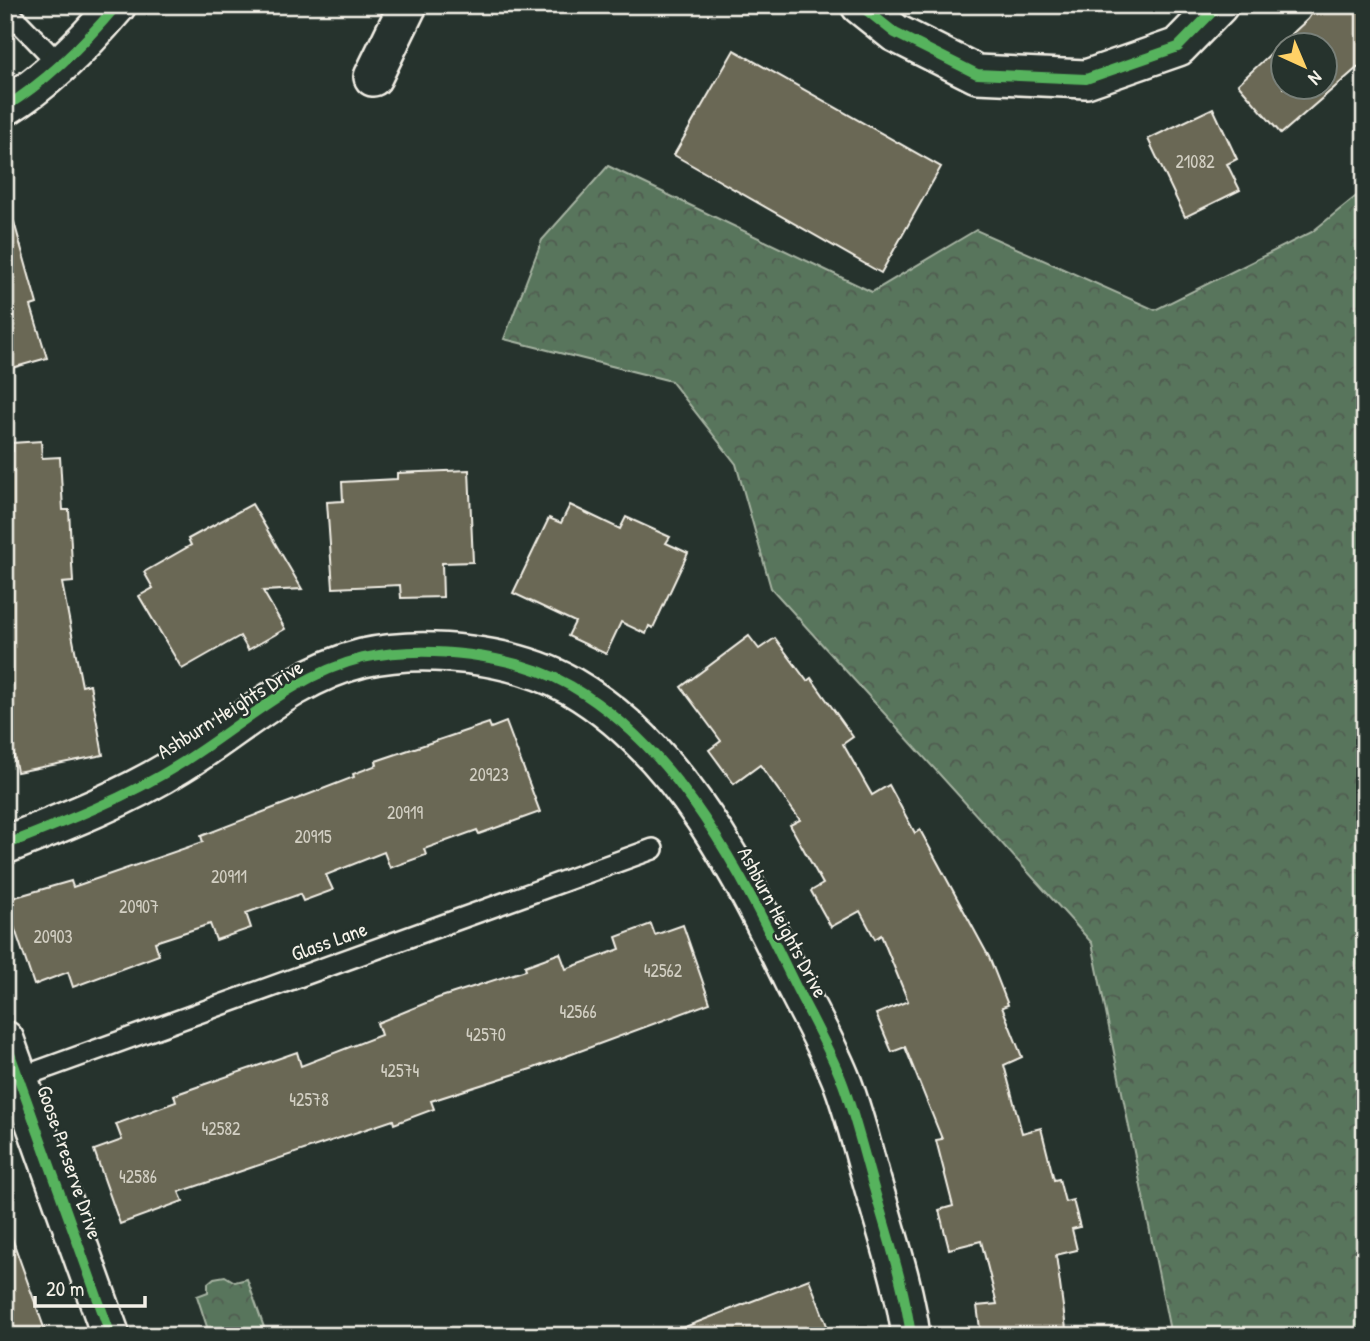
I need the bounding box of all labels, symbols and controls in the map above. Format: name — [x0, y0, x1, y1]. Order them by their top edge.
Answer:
north arrow — [1268, 32, 1338, 102]
text: N — [1303, 65, 1328, 91]
house number: 21082 — [1175, 149, 1215, 174]
street label: Ashburn Heights Drive — [151, 652, 309, 766]
house number: 20923 — [469, 762, 509, 787]
house number: 20919 — [387, 800, 424, 825]
house number: 20915 — [294, 824, 332, 849]
street label: Ashburn Heights Drive — [731, 841, 835, 1003]
house number: 20911 — [211, 864, 247, 889]
house number: 20907 — [119, 894, 159, 919]
street label: Glass Lane — [287, 914, 371, 968]
house number: 20903 — [33, 924, 73, 949]
house number: 42562 — [644, 958, 683, 983]
house number: 42566 — [559, 999, 597, 1024]
house number: 42570 — [466, 1022, 506, 1047]
house number: 42574 — [381, 1058, 419, 1083]
street label: Goose Preserve Drive — [30, 1081, 110, 1243]
house number: 42578 — [289, 1087, 329, 1112]
house number: 42582 — [201, 1116, 241, 1141]
house number: 42586 — [119, 1164, 157, 1189]
scale bar — [35, 1264, 145, 1308]
text: 20 m — [46, 1274, 84, 1303]

